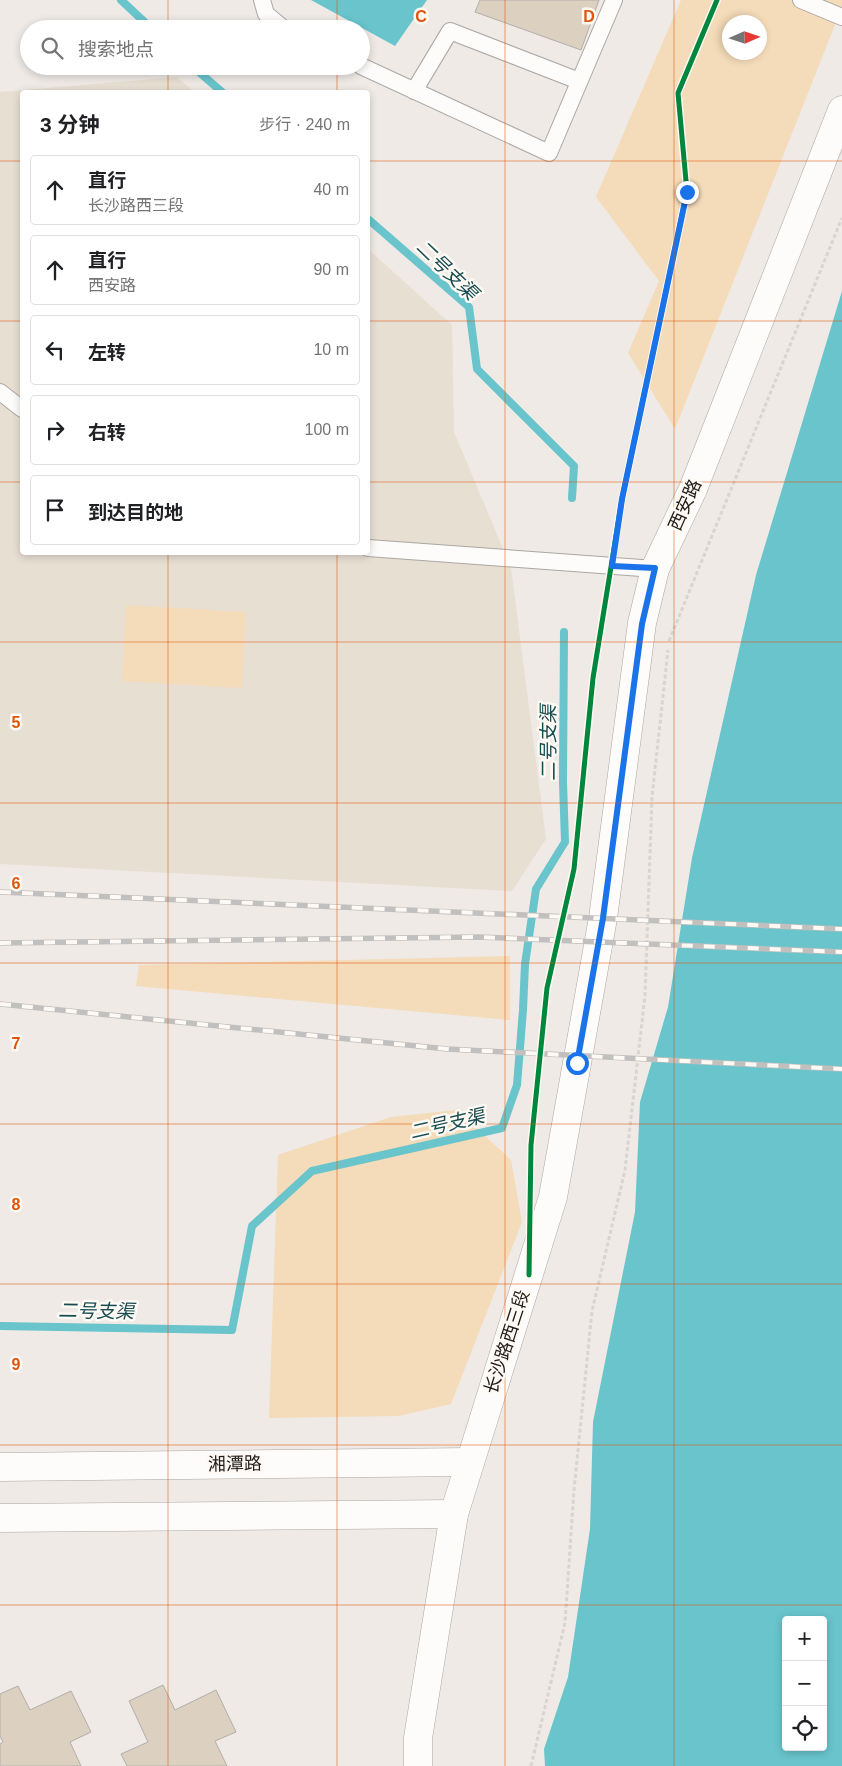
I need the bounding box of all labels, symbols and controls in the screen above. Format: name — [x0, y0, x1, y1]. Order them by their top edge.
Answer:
text: C — [415, 8, 427, 25]
text: D — [583, 8, 595, 25]
north arrow — [722, 15, 767, 60]
search box — [20, 20, 370, 75]
icon: search — [38, 34, 66, 62]
text: 搜索地点 — [78, 39, 154, 60]
text: 3 分钟 — [40, 113, 100, 136]
text: 步行 · 240 m — [259, 116, 350, 133]
text: 直行 — [88, 170, 126, 191]
icon: ahead — [41, 176, 69, 204]
text: 40 m — [313, 181, 349, 198]
route end — [676, 181, 699, 204]
text: 长沙路西三段 — [88, 197, 184, 214]
water label: 二号支渠 — [412, 236, 484, 306]
text: 直行 — [88, 250, 126, 271]
icon: ahead — [41, 256, 69, 284]
text: 90 m — [313, 261, 349, 278]
text: 西安路 — [88, 277, 136, 294]
icon: left — [41, 336, 69, 364]
text: 10 m — [313, 341, 349, 358]
text: 左转 — [88, 342, 126, 363]
icon: right — [41, 416, 69, 444]
text: 100 m — [305, 421, 349, 438]
text: 右转 — [88, 422, 126, 443]
street label: 西安路 — [665, 476, 705, 534]
icon: arrive — [41, 496, 69, 524]
text: 到达目的地 — [88, 502, 183, 523]
water label: 二号支渠 — [538, 702, 559, 781]
text: 5 — [12, 714, 21, 731]
text: 6 — [12, 875, 21, 892]
text: 7 — [12, 1035, 21, 1052]
route start — [566, 1052, 589, 1075]
water label: 二号支渠 — [408, 1105, 489, 1143]
text: 8 — [12, 1196, 21, 1213]
street label: 长沙路西三段 — [481, 1288, 533, 1396]
water label: 二号支渠 — [58, 1300, 137, 1322]
text: 9 — [12, 1356, 21, 1373]
street label: 湘潭路 — [208, 1454, 262, 1474]
map controls — [782, 1616, 827, 1751]
button: + — [782, 1616, 827, 1661]
button: − — [782, 1661, 827, 1706]
button: locate — [782, 1706, 827, 1751]

